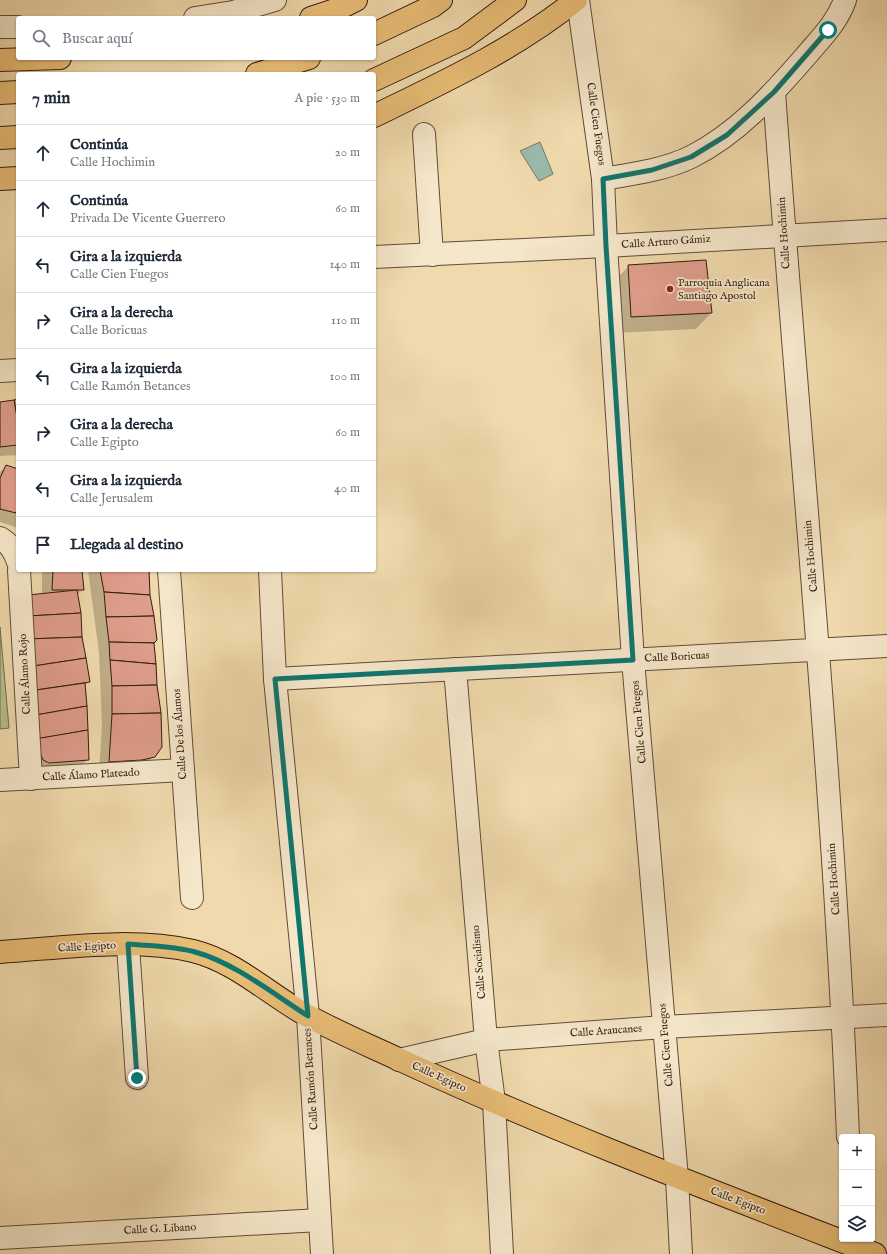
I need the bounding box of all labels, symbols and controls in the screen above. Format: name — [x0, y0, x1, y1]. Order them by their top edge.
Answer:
search box — [16, 16, 376, 60]
route start — [819, 21, 837, 39]
icon: search — [30, 27, 52, 49]
text: Buscar aquí — [62, 29, 132, 48]
street label: Calle Cien Fuegos — [583, 82, 609, 166]
text: 7 min — [32, 88, 70, 109]
text: A pie · 530 m — [295, 90, 360, 107]
text: Continúa — [70, 135, 128, 154]
icon: ahead — [32, 142, 54, 164]
text: 20 m — [335, 144, 360, 161]
text: Calle Hochimin — [70, 154, 155, 171]
text: Continúa — [70, 191, 128, 210]
street label: Calle Hochimin — [774, 196, 793, 269]
icon: ahead — [32, 198, 54, 220]
text: 60 m — [335, 200, 360, 217]
text: Privada De Vicente Guerrero — [70, 210, 226, 227]
street label: Calle Arturo Gámiz — [621, 232, 711, 252]
text: Gira a la izquierda — [70, 247, 182, 266]
icon: left — [32, 254, 54, 276]
text: 140 m — [330, 256, 360, 273]
text: Calle Cien Fuegos — [70, 266, 169, 283]
place label: Parroquia Anglicana Santiago Apostol — [678, 276, 770, 303]
marker: Parroquia Anglicana Santiago Apostol — [665, 284, 675, 294]
text: Gira a la derecha — [70, 303, 173, 322]
icon: right — [32, 310, 54, 332]
text: 110 m — [331, 312, 360, 329]
text: Calle Boricuas — [70, 322, 147, 339]
text: Gira a la izquierda — [70, 359, 182, 378]
icon: left — [32, 366, 54, 388]
text: 100 m — [330, 368, 360, 385]
text: Calle Ramón Betances — [70, 378, 191, 395]
text: Gira a la derecha — [70, 415, 173, 434]
icon: right — [32, 422, 54, 444]
text: 60 m — [335, 424, 360, 441]
text: Calle Egipto — [70, 434, 139, 451]
text: Gira a la izquierda — [70, 471, 182, 490]
icon: left — [32, 478, 54, 500]
text: 40 m — [334, 480, 360, 497]
text: Calle Jerusalem — [70, 490, 153, 507]
street label: Calle Hochimin — [801, 519, 821, 593]
icon: arrive — [32, 534, 54, 556]
text: Llegada al destino — [70, 535, 183, 554]
street label: Calle Álamo Rojo — [16, 633, 34, 715]
street label: Calle Boricuas — [644, 648, 710, 666]
street label: Calle Cien Fuegos — [628, 680, 650, 764]
street label: Calle De los Álamos — [170, 688, 190, 780]
street label: Calle Álamo Plateado — [42, 765, 140, 785]
street label: Calle Hochimin — [824, 842, 843, 915]
street label: Calle Socialismo — [469, 924, 489, 1000]
street label: Calle Egipto — [58, 938, 116, 956]
street label: Calle Cien Fuegos — [655, 1003, 677, 1087]
street label: Calle Araucanes — [569, 1021, 643, 1041]
street label: Calle Ramón Betances — [300, 1027, 322, 1130]
street label: Calle Egipto — [410, 1059, 468, 1095]
route end — [128, 1069, 146, 1087]
map controls — [839, 1134, 875, 1242]
button: + — [839, 1134, 875, 1170]
button: − — [839, 1170, 875, 1206]
street label: Calle Egipto — [708, 1184, 768, 1218]
button: layers — [839, 1206, 875, 1242]
street label: Calle G. Libano — [123, 1220, 197, 1238]

